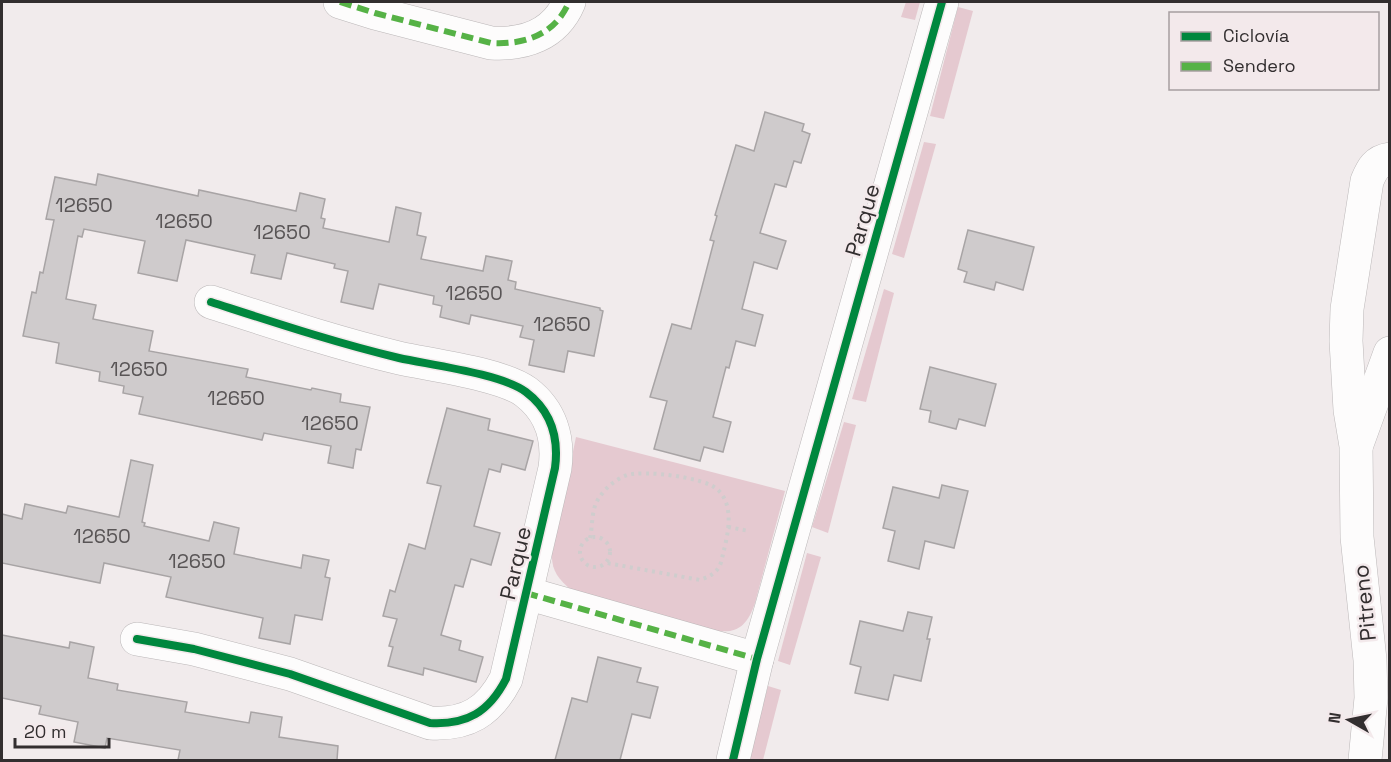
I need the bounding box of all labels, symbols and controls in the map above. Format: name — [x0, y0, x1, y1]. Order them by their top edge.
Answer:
legend — [1169, 12, 1379, 90]
text: Ciclovía — [1223, 24, 1289, 47]
text: Sendero — [1223, 54, 1296, 77]
street label: Parque — [838, 180, 886, 260]
house number: 12650 — [55, 192, 113, 218]
house number: 12650 — [155, 208, 213, 234]
house number: 12650 — [253, 219, 311, 245]
house number: 12650 — [445, 280, 503, 306]
house number: 12650 — [533, 311, 591, 337]
house number: 12650 — [110, 356, 168, 382]
house number: 12650 — [207, 385, 265, 411]
house number: 12650 — [301, 410, 359, 436]
house number: 12650 — [73, 523, 131, 549]
street label: Parque — [493, 524, 537, 602]
house number: 12650 — [168, 548, 226, 574]
street label: Pitreno — [1346, 563, 1382, 643]
north arrow — [1319, 690, 1379, 750]
scale bar — [15, 711, 110, 749]
text: N — [1323, 711, 1346, 725]
text: 20 m — [24, 720, 67, 743]

